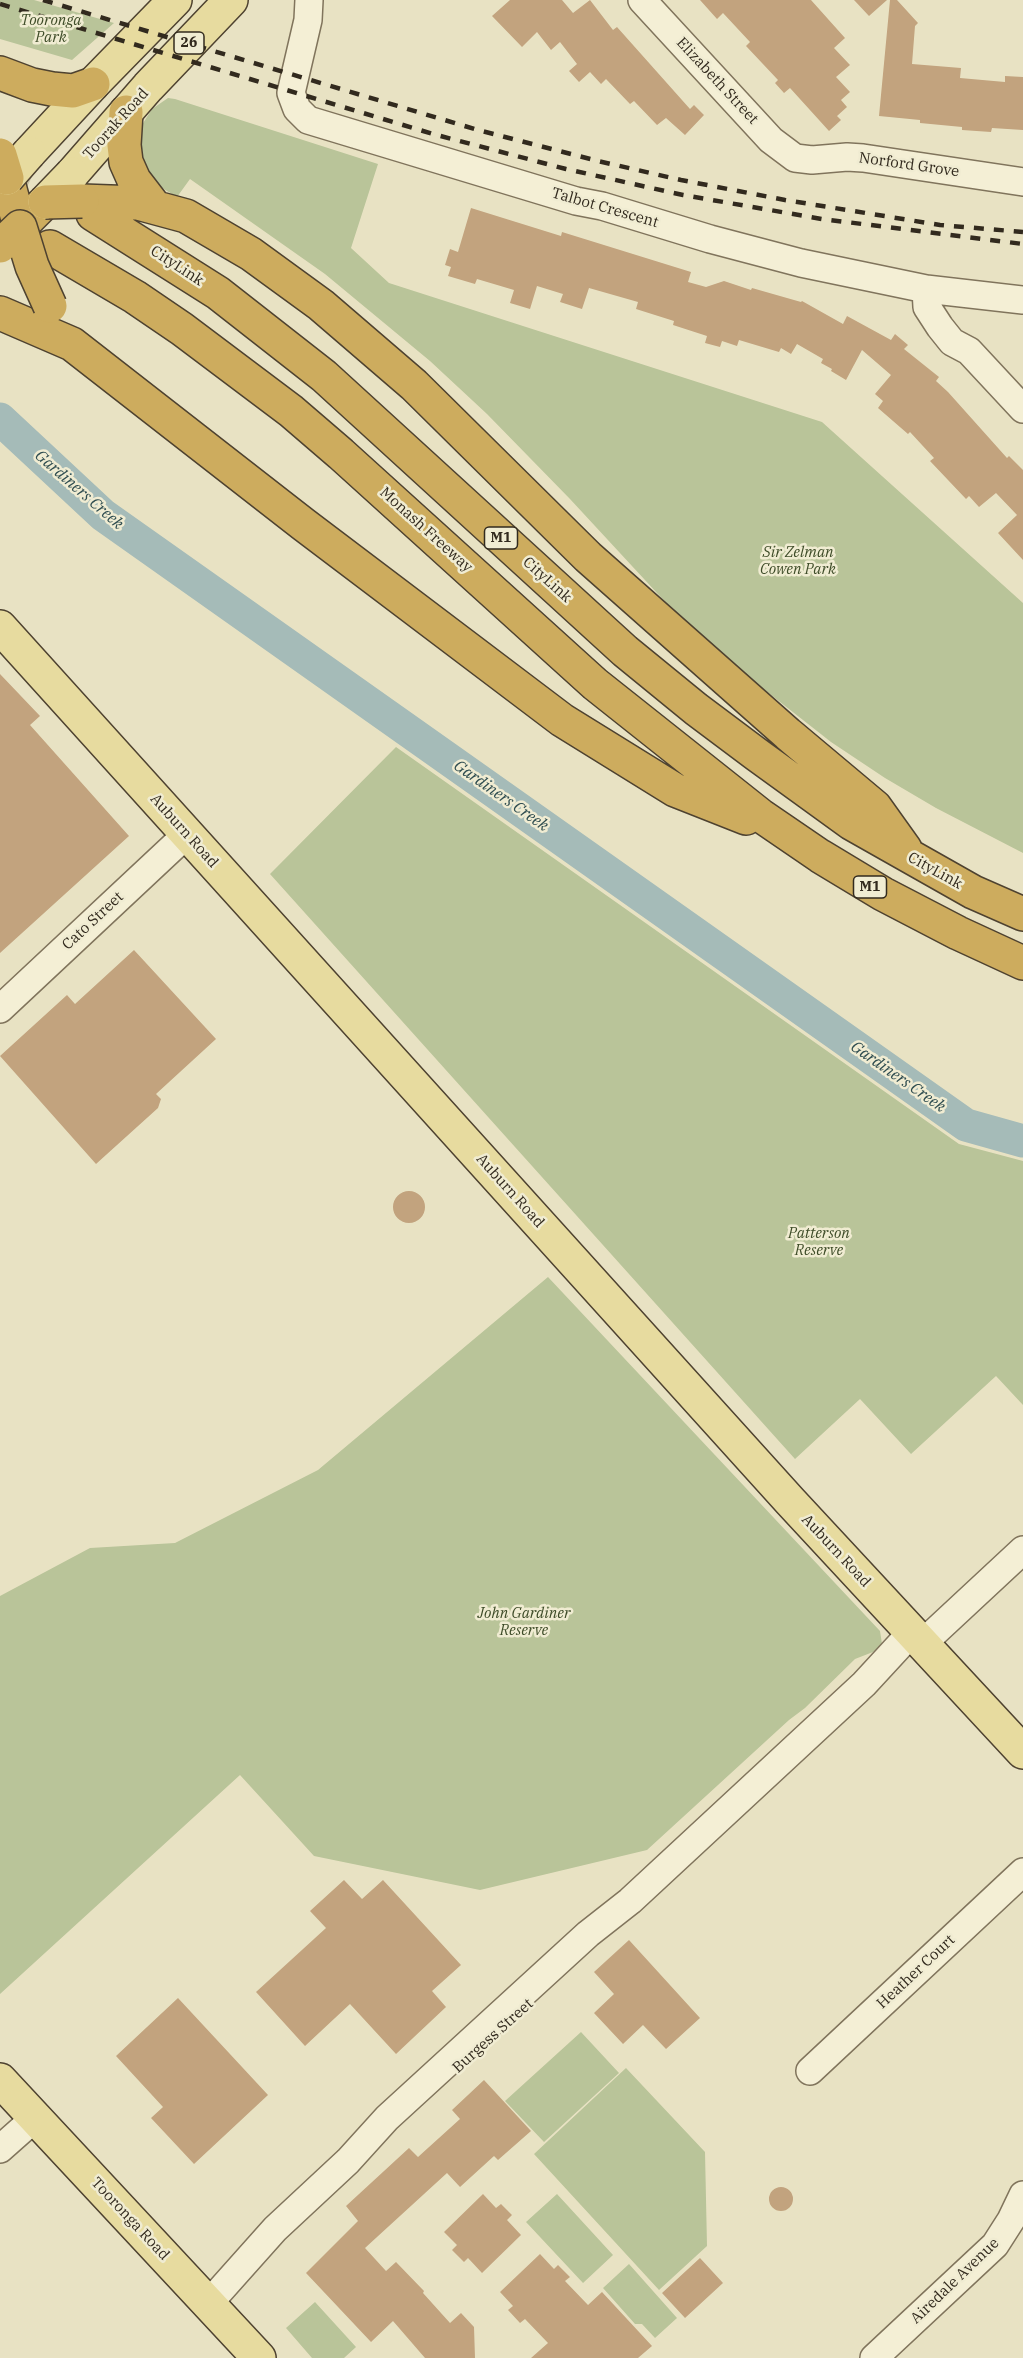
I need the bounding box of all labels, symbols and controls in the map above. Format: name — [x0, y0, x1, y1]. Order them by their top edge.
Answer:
park label: Tooronga Park — [21, 12, 81, 47]
road number: 26 — [174, 32, 204, 54]
street label: Elizabeth Street — [672, 34, 762, 128]
street label: Toorak Road — [80, 85, 152, 163]
street label: Norford Grove — [858, 149, 960, 181]
street label: Talbot Crescent — [550, 184, 660, 232]
street label: CityLink — [147, 242, 207, 290]
water label: Gardiners Creek — [31, 446, 127, 534]
street label: Monash Freeway — [376, 484, 476, 576]
road number: M1 — [484, 527, 518, 549]
park label: Sir Zelman Cowen Park — [760, 544, 836, 579]
street label: CityLink — [519, 553, 575, 607]
water label: Gardiners Creek — [450, 756, 552, 836]
street label: Auburn Road — [146, 790, 222, 872]
street label: CityLink — [905, 849, 965, 893]
road number: M1 — [854, 876, 886, 898]
street label: Cato Street — [59, 888, 127, 954]
water label: Gardiners Creek — [847, 1037, 949, 1117]
street label: Auburn Road — [472, 1150, 548, 1232]
park label: Patterson Reserve — [788, 1225, 850, 1260]
street label: Auburn Road — [798, 1511, 874, 1591]
park label: John Gardiner Reserve — [478, 1605, 570, 1640]
street label: Heather Court — [873, 1931, 959, 2013]
street label: Burgess Street — [449, 1995, 537, 2077]
street label: Tooronga Road — [87, 2174, 173, 2264]
street label: Airedale Avenue — [907, 2234, 1003, 2328]

